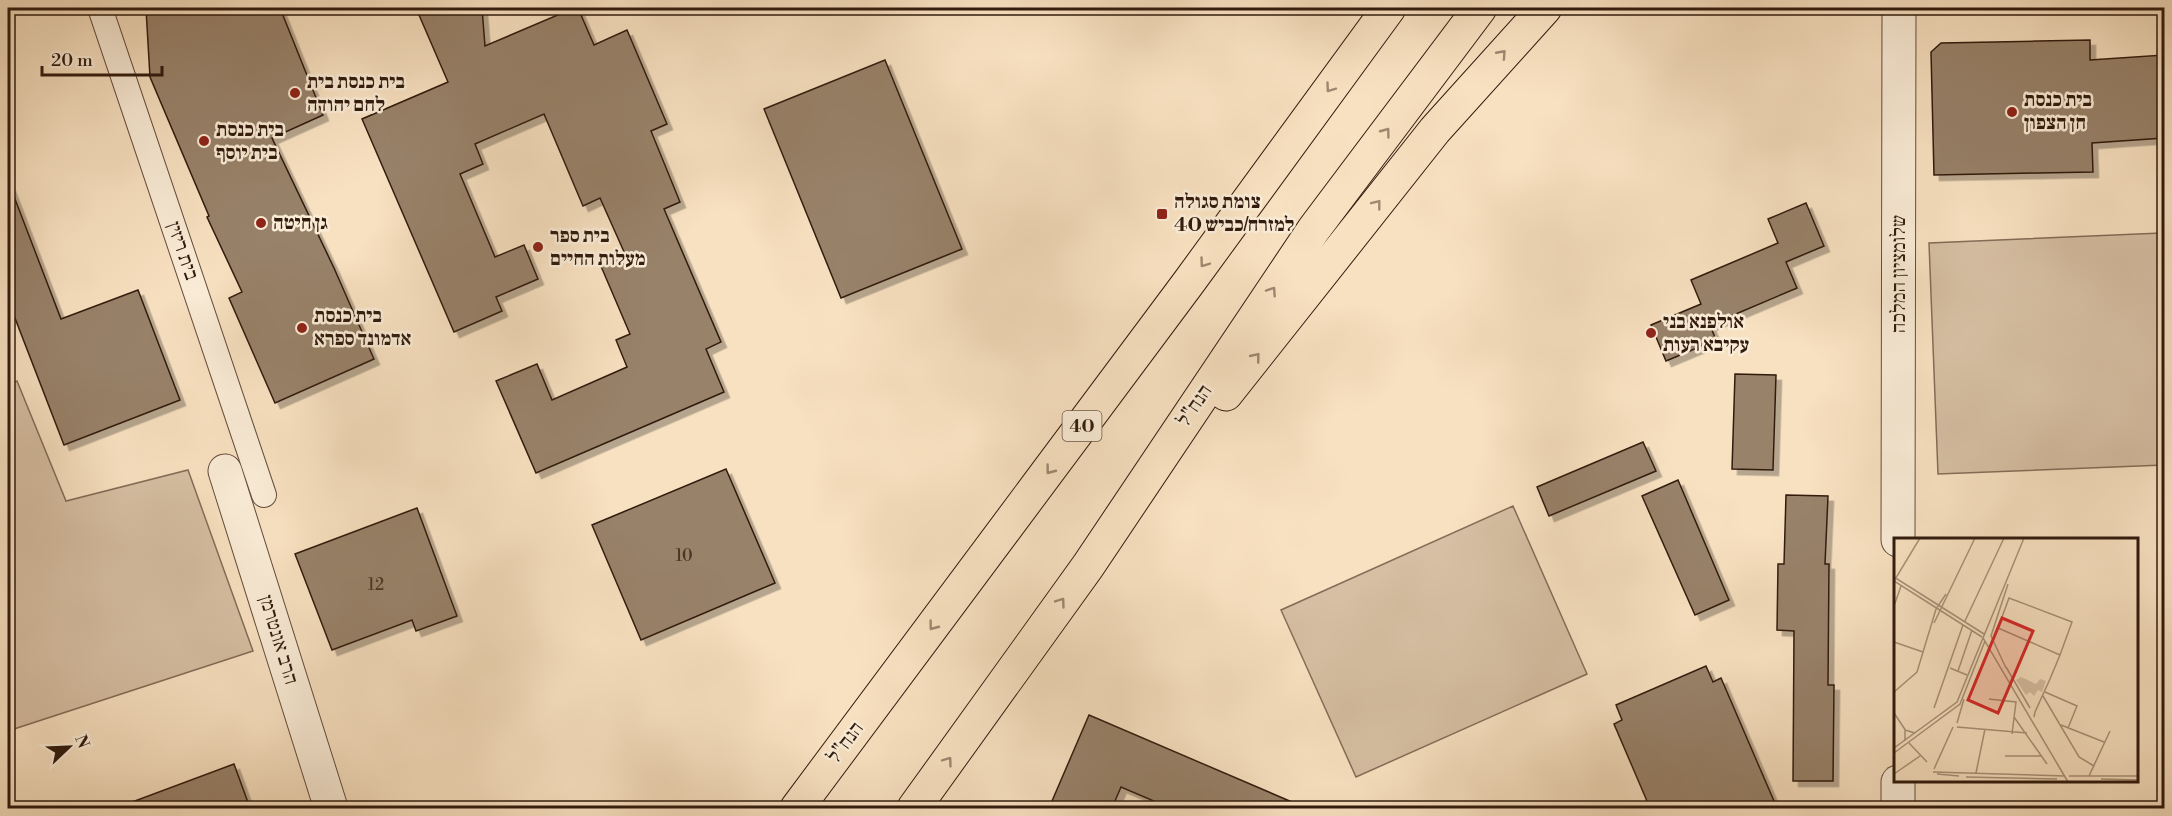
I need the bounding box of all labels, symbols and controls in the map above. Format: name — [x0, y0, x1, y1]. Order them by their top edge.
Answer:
scale bar — [42, 39, 162, 77]
text: 20 m — [51, 49, 93, 72]
one-way arrow — [1495, 50, 1506, 61]
place label: בית כנסת בית לחם יהודה — [307, 70, 405, 118]
one-way arrow — [1326, 81, 1337, 92]
marker: בית כנסת בית לחם יהודה — [288, 86, 302, 100]
place label: בית כנסת חן הצפון — [2024, 88, 2092, 136]
marker: בית כנסת חן הצפון — [2005, 105, 2019, 119]
place label: בית כנסת בית יוסף — [216, 118, 284, 166]
one-way arrow — [1379, 128, 1390, 139]
marker: בית כנסת בית יוסף — [197, 134, 211, 148]
place label: צומת סגולה למזרח/כביש 40 — [1174, 190, 1294, 238]
one-way arrow — [1370, 200, 1381, 211]
marker: צומת סגולה למזרח/כביש 40 — [1155, 207, 1169, 221]
place label: גן חיטה — [273, 211, 328, 236]
street label: שלומציון המלכה — [1887, 215, 1912, 333]
marker: גן חיטה — [254, 216, 268, 230]
street label: בית ריזין — [160, 218, 204, 284]
place label: בית ספר מעלות החיים — [550, 224, 646, 272]
marker: בית ספר מעלות החיים — [531, 240, 545, 254]
one-way arrow — [1200, 256, 1211, 267]
one-way arrow — [1265, 286, 1276, 297]
place label: בית כנסת אדמונד ספרא — [314, 304, 412, 352]
place label: אולפנא בני עקיבא רעות — [1663, 310, 1750, 358]
marker: בית כנסת אדמונד ספרא — [295, 321, 309, 335]
marker: אולפנא בני עקיבא רעות — [1644, 326, 1658, 340]
one-way arrow — [1249, 353, 1260, 364]
street label: הנח"ל — [1172, 380, 1218, 432]
road number: 40 — [1062, 411, 1102, 441]
one-way arrow — [1046, 463, 1057, 474]
inset map — [1894, 538, 2139, 783]
house number: 10 — [676, 546, 693, 566]
house number: 12 — [368, 575, 384, 595]
street label: הרב אונטרמן — [253, 592, 303, 688]
one-way arrow — [1054, 598, 1065, 609]
one-way arrow — [929, 619, 940, 630]
north arrow — [39, 717, 99, 777]
street label: הנח"ל — [822, 717, 870, 769]
text: N — [70, 732, 94, 752]
one-way arrow — [941, 756, 952, 767]

